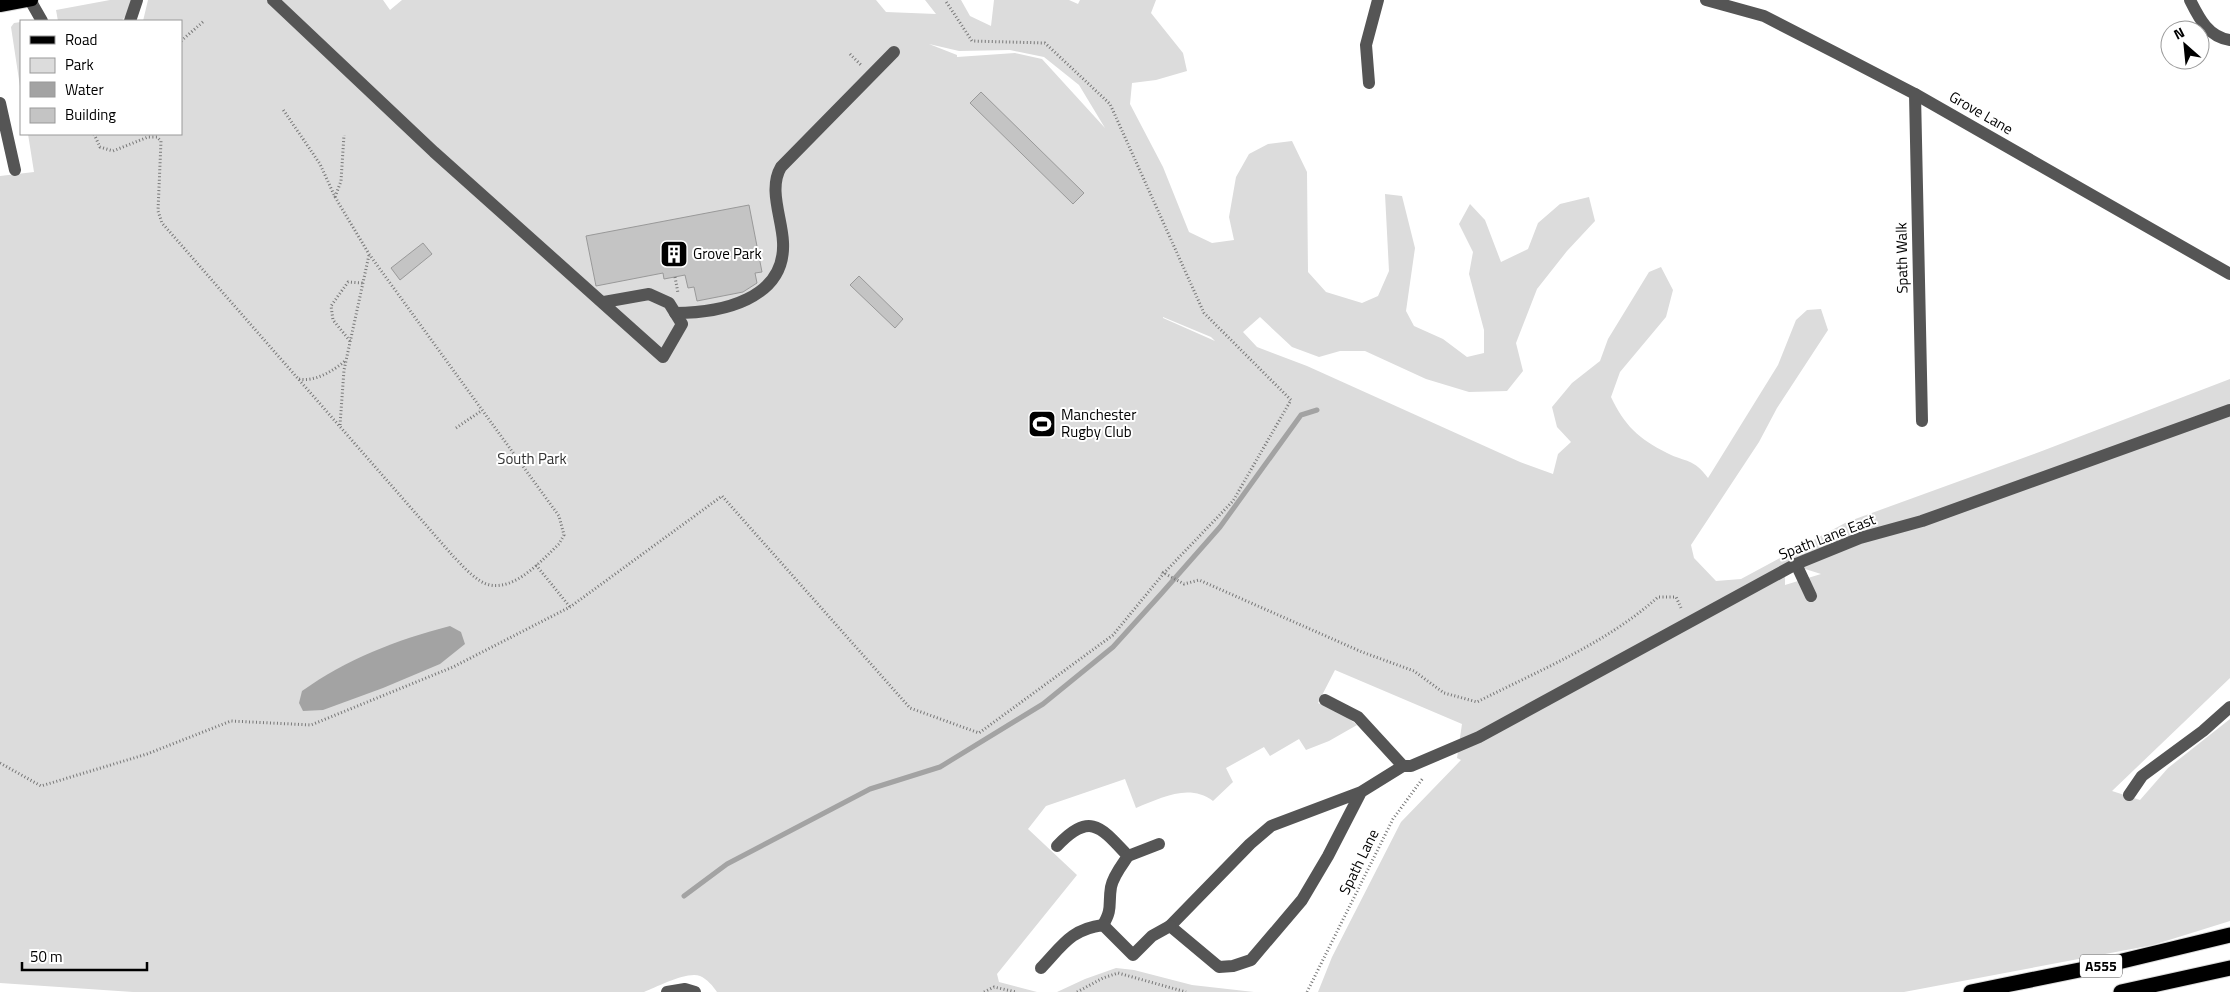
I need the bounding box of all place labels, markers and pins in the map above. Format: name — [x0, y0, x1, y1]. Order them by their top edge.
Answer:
building icon: Grove Park — [659, 239, 689, 269]
place label: Grove Park — [693, 242, 762, 265]
place label: Manchester Rugby Club — [1061, 403, 1136, 443]
sports icon: Manchester Rugby Club — [1027, 409, 1057, 439]

